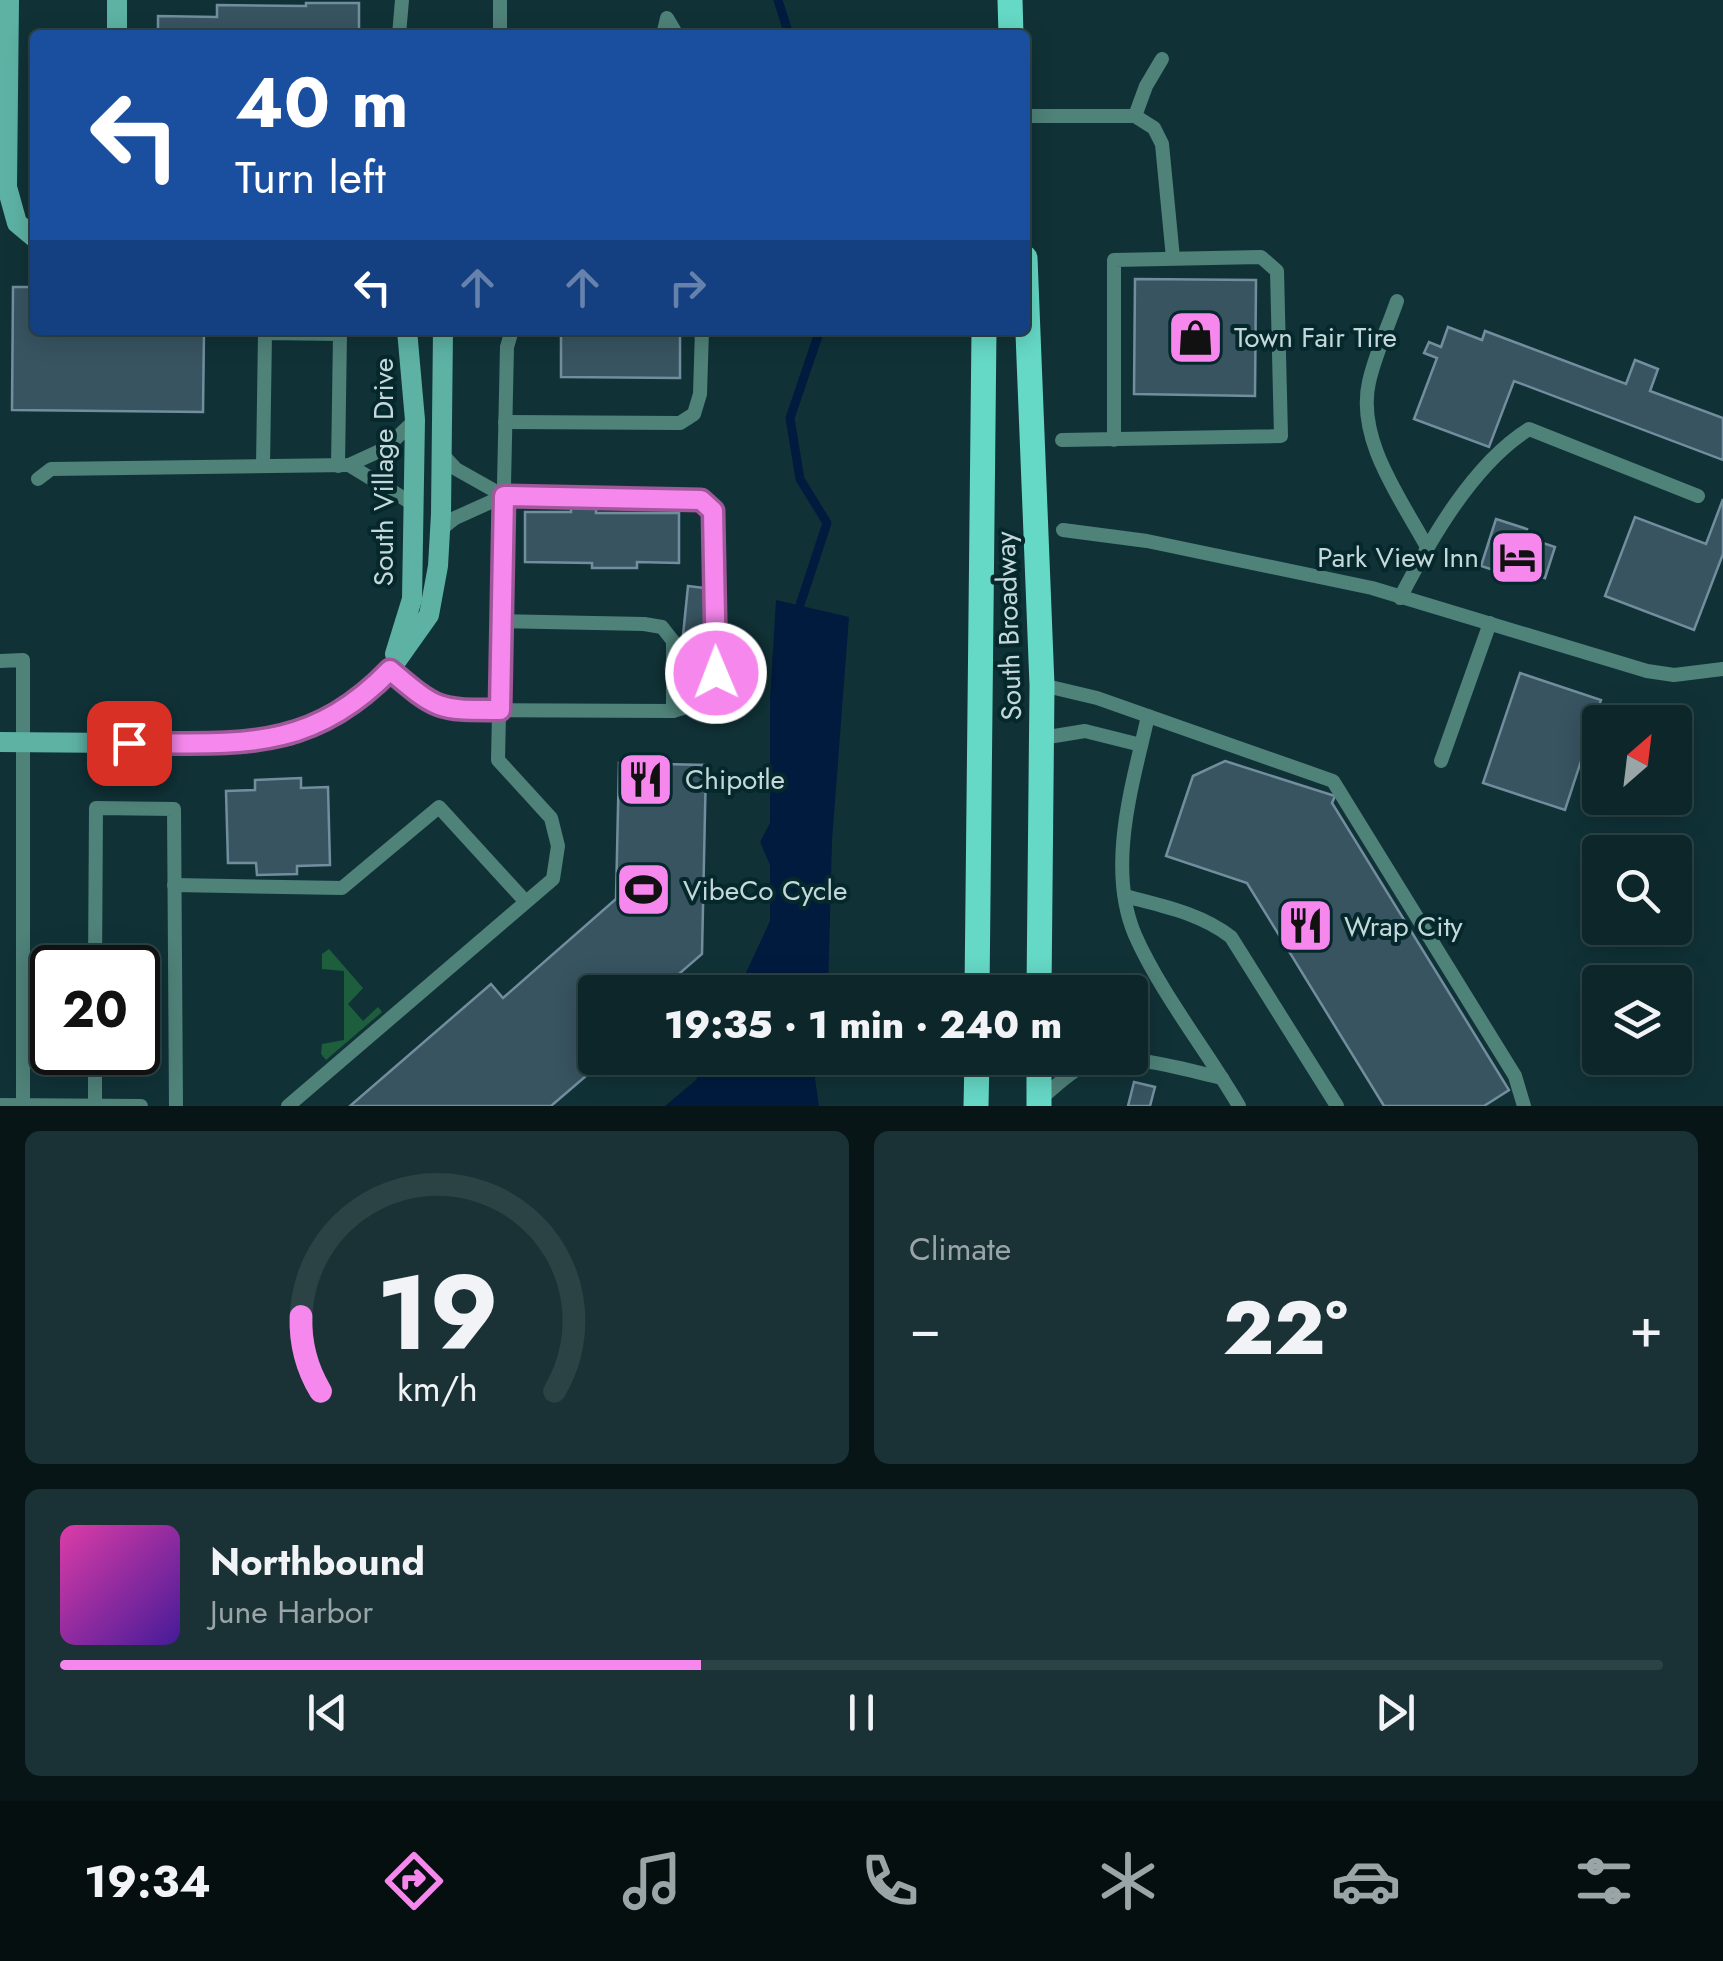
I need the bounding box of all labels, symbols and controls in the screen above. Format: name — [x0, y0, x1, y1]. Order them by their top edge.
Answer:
text: 40 m — [235, 52, 409, 153]
icon: left — [70, 70, 200, 200]
text: Turn left — [235, 145, 386, 210]
icon: left — [345, 260, 400, 315]
icon: ahead — [450, 260, 505, 315]
icon: ahead — [555, 260, 610, 315]
icon: right — [660, 260, 715, 315]
shop icon: Town Fair Tire — [1165, 307, 1225, 367]
place label: Town Fair Tire — [1234, 317, 1397, 358]
street label: South Village Drive — [363, 358, 404, 586]
hotel icon: Park View Inn — [1488, 527, 1548, 587]
street label: South Broadway — [985, 530, 1032, 721]
place label: Park View Inn — [1317, 537, 1479, 578]
position arrow — [664, 621, 768, 725]
pin — [87, 701, 172, 786]
north arrow — [1582, 705, 1692, 815]
map controls — [1582, 705, 1692, 1075]
icon: arrive — [102, 716, 157, 771]
restaurant icon: Chipotle — [616, 749, 676, 809]
place label: Chipotle — [685, 759, 785, 800]
button: search — [1582, 835, 1692, 945]
sports icon: VibeCo Cycle — [614, 860, 674, 920]
place label: VibeCo Cycle — [683, 870, 847, 911]
restaurant icon: Wrap City — [1275, 896, 1335, 956]
place label: Wrap City — [1344, 906, 1463, 947]
speed limit sign: 20 — [30, 945, 160, 1075]
button: layers — [1582, 965, 1692, 1075]
text: 19:35 · 1 min · 240 m — [664, 997, 1062, 1052]
text: Climate — [909, 1226, 1011, 1272]
text: 19 — [376, 1238, 498, 1388]
text: 22° — [1223, 1274, 1348, 1382]
text: − — [909, 1288, 941, 1368]
text: + — [1629, 1288, 1663, 1368]
text: km/h — [397, 1363, 477, 1414]
text: Northbound — [210, 1534, 425, 1589]
text: June Harbor — [210, 1589, 373, 1635]
icon: previous — [300, 1685, 355, 1740]
icon: pause — [834, 1685, 889, 1740]
icon: next — [1368, 1685, 1423, 1740]
icon: directions — [379, 1846, 449, 1916]
icon: music — [617, 1846, 687, 1916]
icon: phone — [855, 1846, 925, 1916]
icon: climate — [1093, 1846, 1163, 1916]
icon: car — [1331, 1846, 1401, 1916]
icon: filters — [1569, 1846, 1639, 1916]
text: 19:34 — [84, 1849, 211, 1914]

